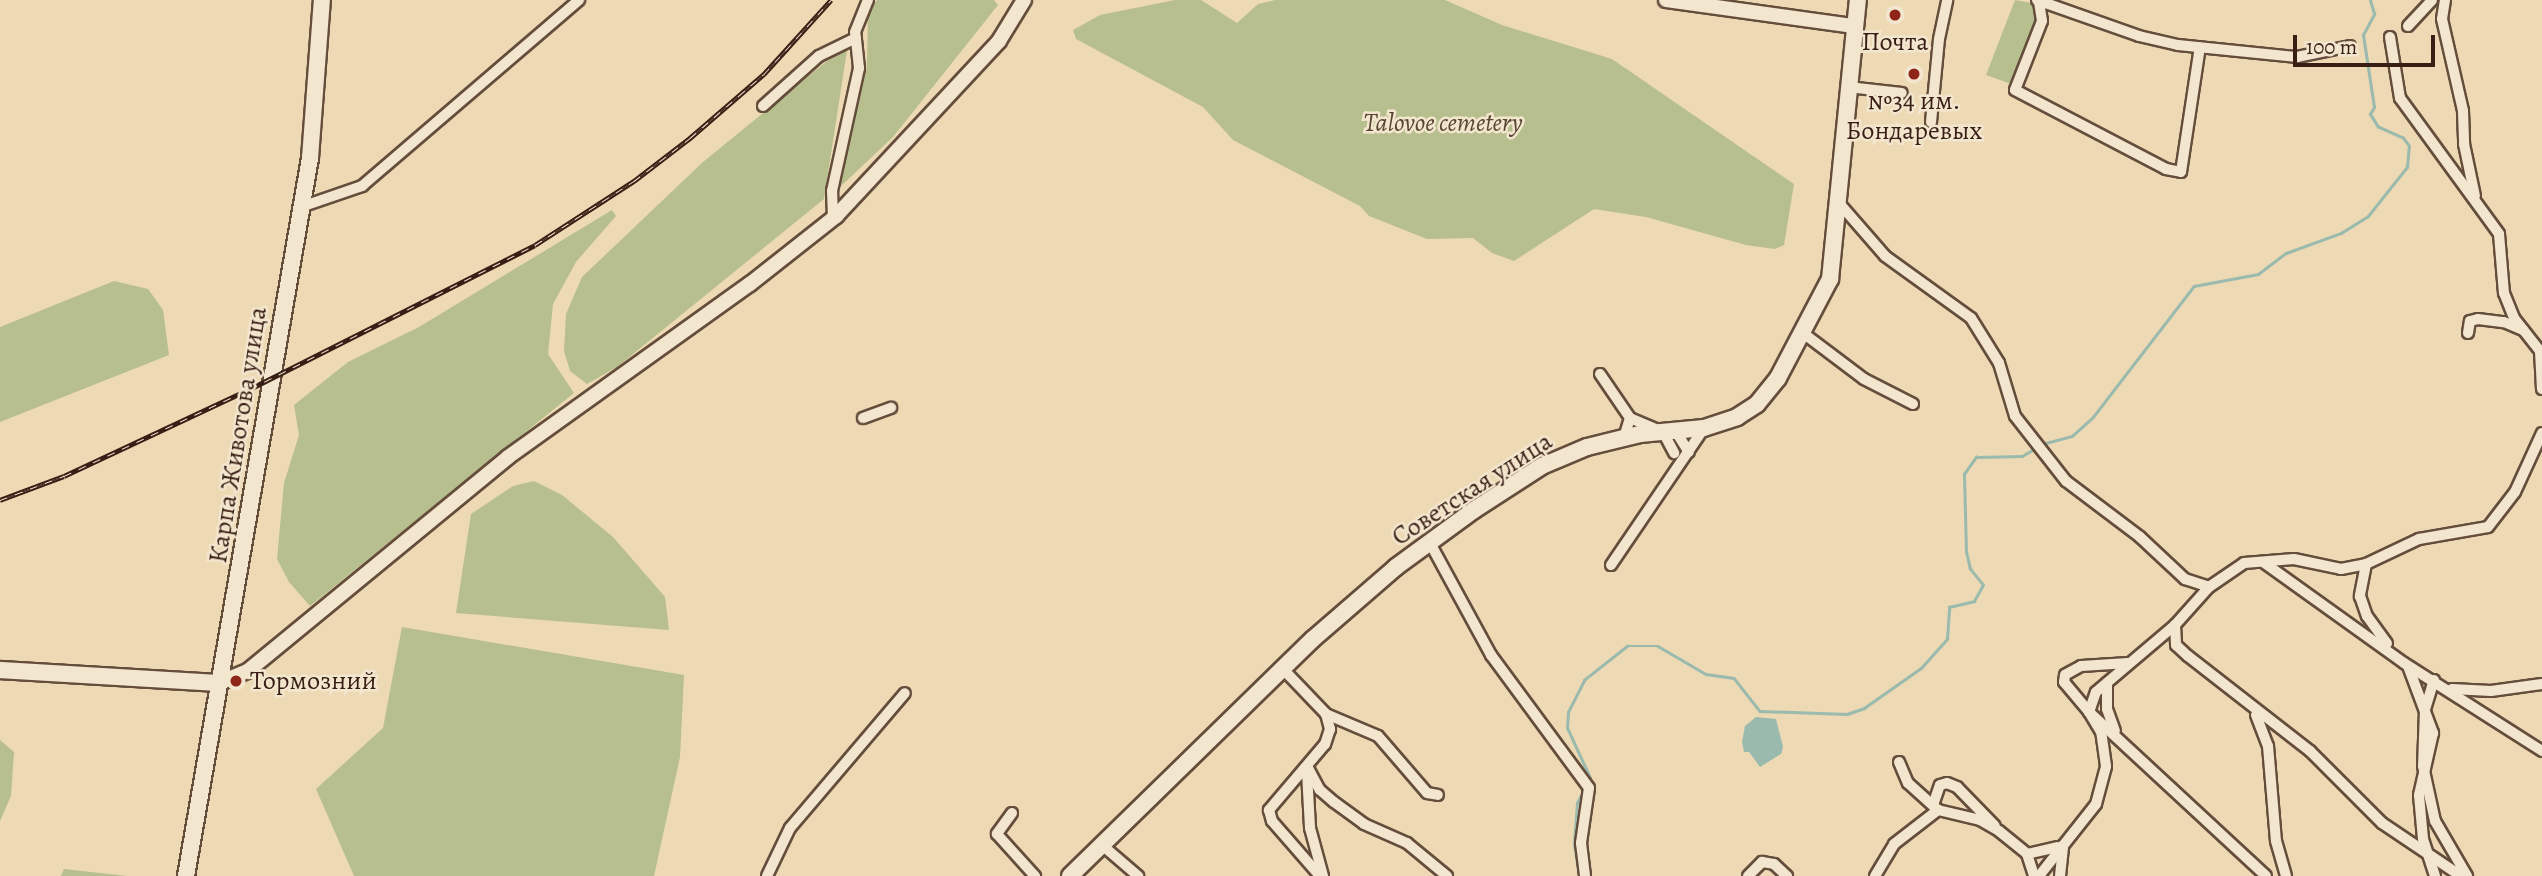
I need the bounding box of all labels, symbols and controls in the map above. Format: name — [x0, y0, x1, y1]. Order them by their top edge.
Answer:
marker: Почта — [1887, 7, 1903, 23]
scale bar — [2297, 21, 2439, 65]
place label: Почта — [1861, 26, 1929, 58]
text: 100 m — [2306, 33, 2357, 61]
marker: №34 им. Бондаревых — [1906, 66, 1922, 82]
place label: №34 им. Бондаревых — [1846, 85, 1982, 146]
park label: Talovoe cemetery — [1363, 107, 1523, 139]
street label: Карпа Животова улица — [202, 305, 274, 565]
street label: Советская улица — [1386, 426, 1558, 552]
place label: Тормозний — [250, 665, 377, 697]
marker: Тормозний — [228, 673, 244, 689]

